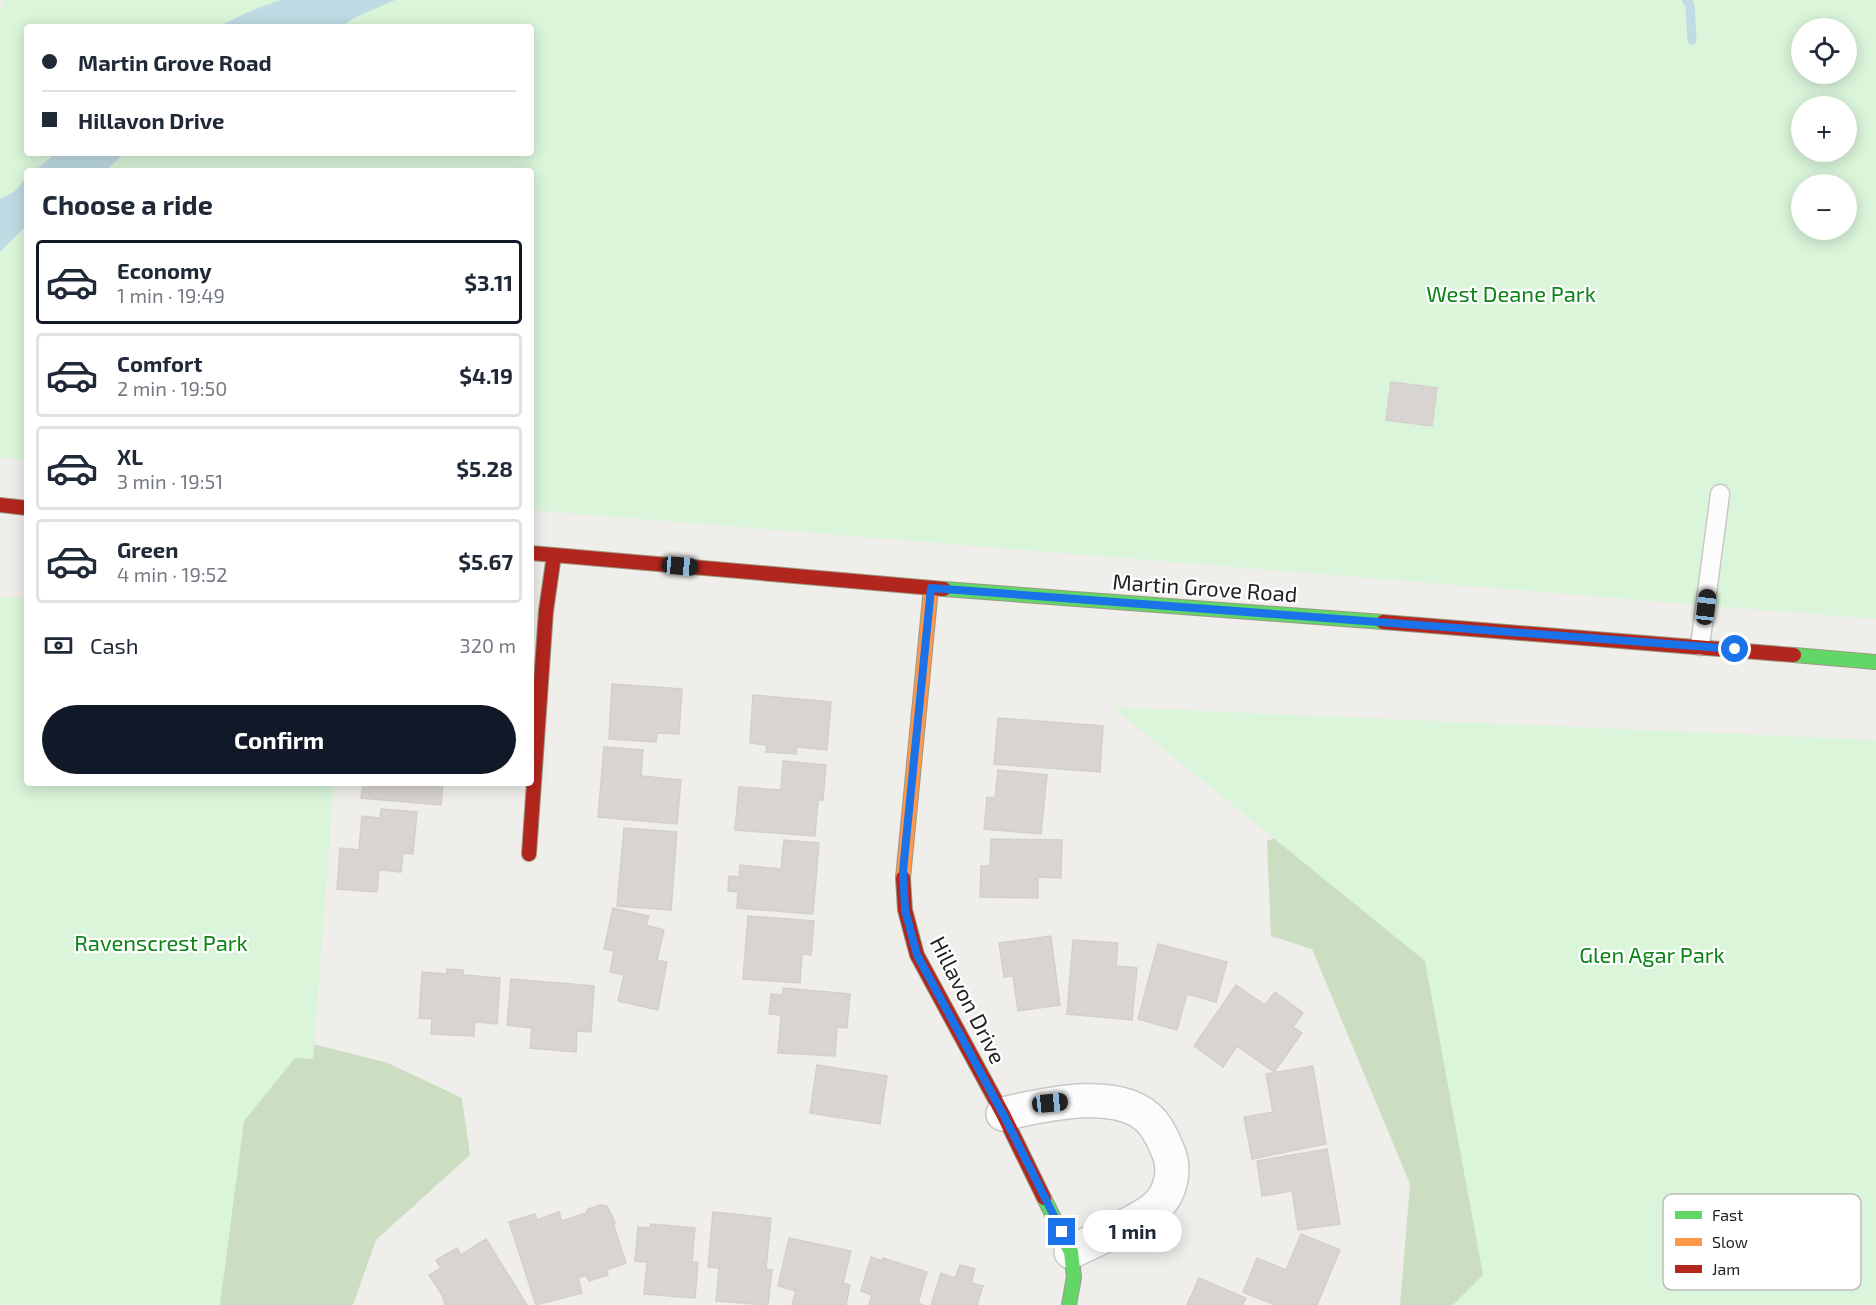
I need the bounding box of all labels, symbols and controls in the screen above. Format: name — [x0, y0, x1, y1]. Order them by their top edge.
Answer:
map controls — [1791, 18, 1857, 240]
button: locate — [1791, 18, 1857, 84]
text: Martin Grove Road — [78, 49, 272, 75]
button: + — [1791, 96, 1857, 162]
text: Hillavon Drive — [78, 107, 225, 133]
button: − — [1791, 174, 1857, 240]
text: Choose a ride — [42, 188, 213, 220]
icon: car — [45, 255, 99, 309]
text: Economy — [117, 257, 212, 283]
text: $3.11 — [464, 269, 513, 295]
park label: West Deane Park — [1426, 280, 1596, 306]
text: 1 min · 19:49 — [117, 283, 225, 307]
icon: car — [45, 348, 99, 402]
text: Comfort — [117, 350, 202, 376]
text: $4.19 — [459, 362, 513, 388]
text: 2 min · 19:50 — [117, 376, 227, 400]
icon: car — [45, 441, 99, 495]
text: XL — [117, 443, 143, 469]
text: $5.28 — [456, 455, 513, 481]
text: 3 min · 19:51 — [117, 469, 223, 493]
icon: car — [45, 534, 99, 588]
text: Green — [117, 536, 179, 562]
text: $5.67 — [458, 548, 513, 574]
car — [661, 555, 699, 577]
text: 4 min · 19:52 — [117, 562, 228, 586]
street label: Martin Grove Road — [1112, 568, 1298, 606]
car — [1695, 588, 1717, 626]
icon: cash — [42, 629, 75, 662]
text: Cash — [90, 632, 139, 658]
text: 320 m — [460, 633, 516, 657]
route start — [1721, 635, 1748, 662]
button: Confirm — [42, 705, 516, 774]
park label: Ravenscrest Park — [74, 929, 248, 955]
street label: Hillavon Drive — [926, 932, 1012, 1067]
park label: Glen Agar Park — [1579, 941, 1725, 967]
car — [1031, 1092, 1069, 1114]
legend — [1663, 1194, 1861, 1290]
text: Fast — [1712, 1205, 1743, 1224]
callout: 1 min — [1083, 1211, 1182, 1253]
route end — [1048, 1218, 1075, 1245]
text: 1 min — [1108, 1219, 1157, 1243]
text: Slow — [1712, 1232, 1748, 1251]
text: Jam — [1712, 1259, 1740, 1278]

